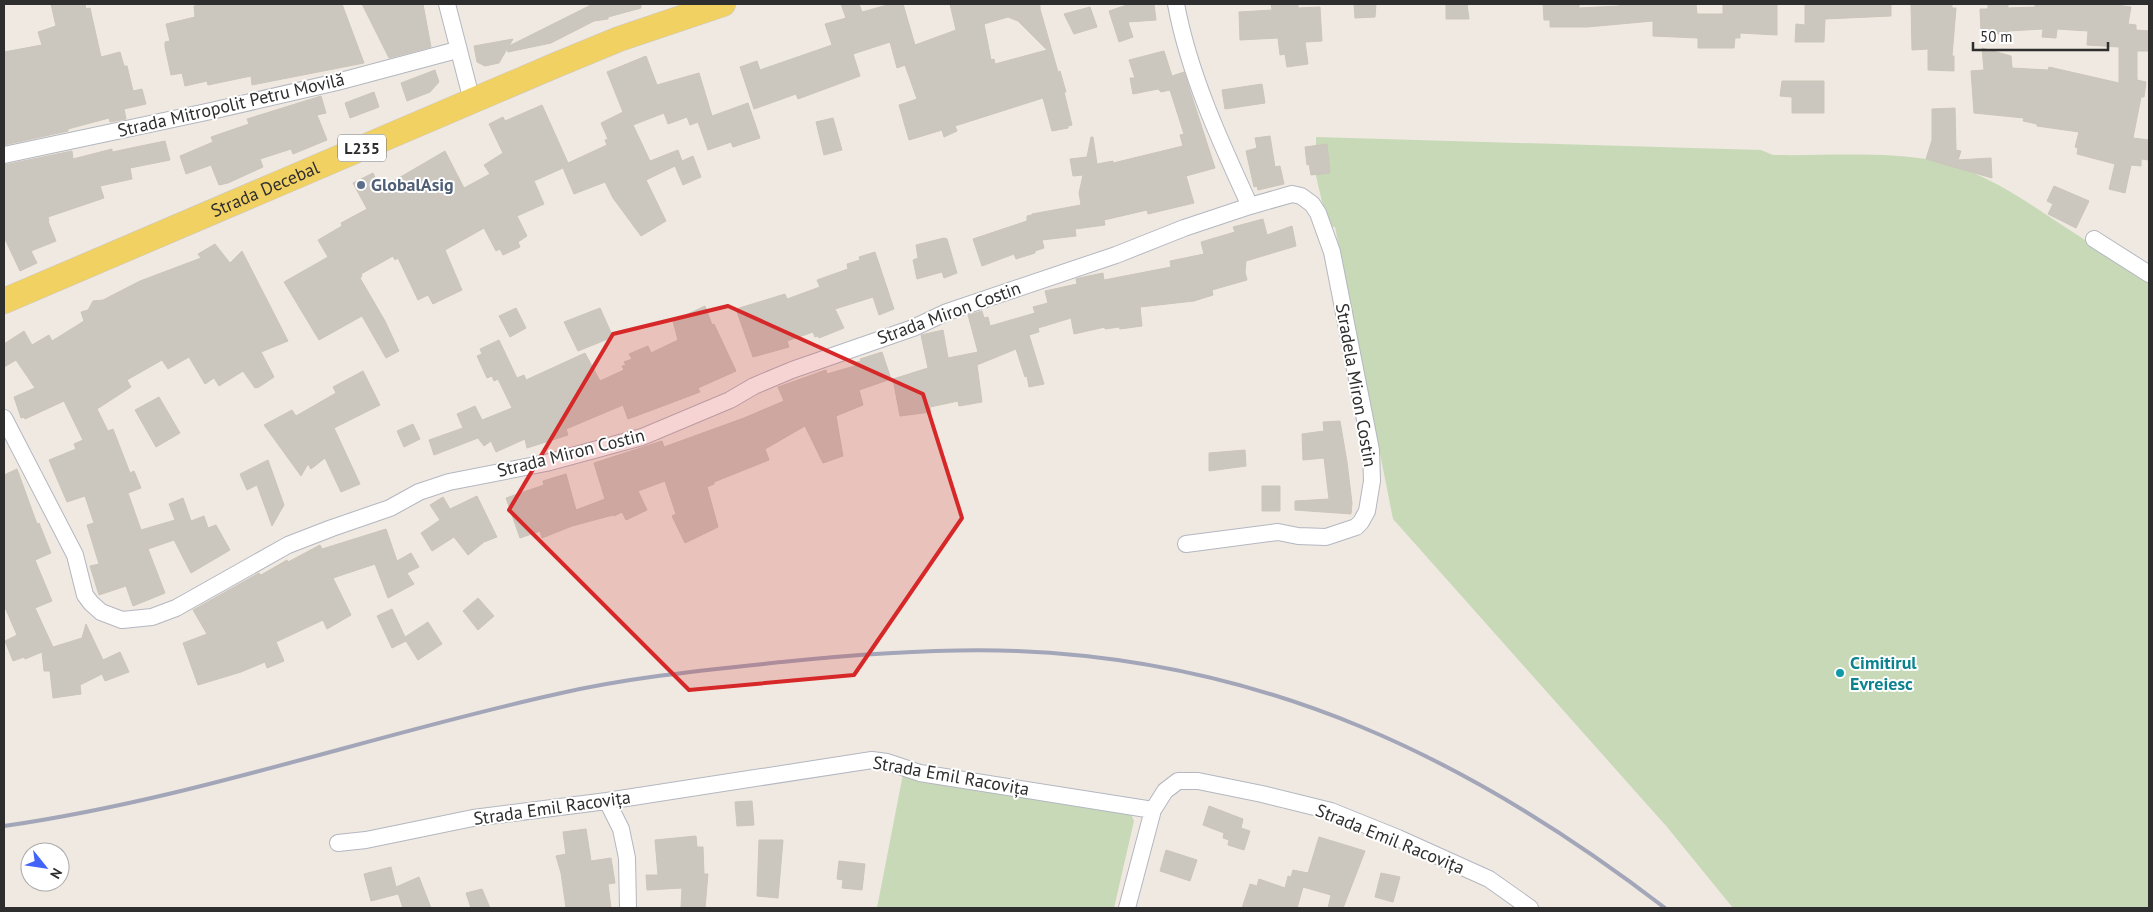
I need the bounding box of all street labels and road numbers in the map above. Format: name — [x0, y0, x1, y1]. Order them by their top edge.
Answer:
street label: Strada Mitropolit Petru Movilă — [115, 67, 347, 142]
road number: L235 — [338, 134, 386, 162]
street label: Strada Decebal — [207, 155, 323, 222]
street label: Strada Miron Costin — [874, 276, 1024, 349]
street label: Stradela Miron Costin — [1331, 301, 1382, 468]
street label: Strada Miron Costin — [495, 423, 647, 482]
street label: Strada Emil Racovița — [871, 750, 1031, 801]
street label: Strada Emil Racovița — [472, 785, 632, 830]
street label: Strada Emil Racovița — [1312, 798, 1468, 879]

